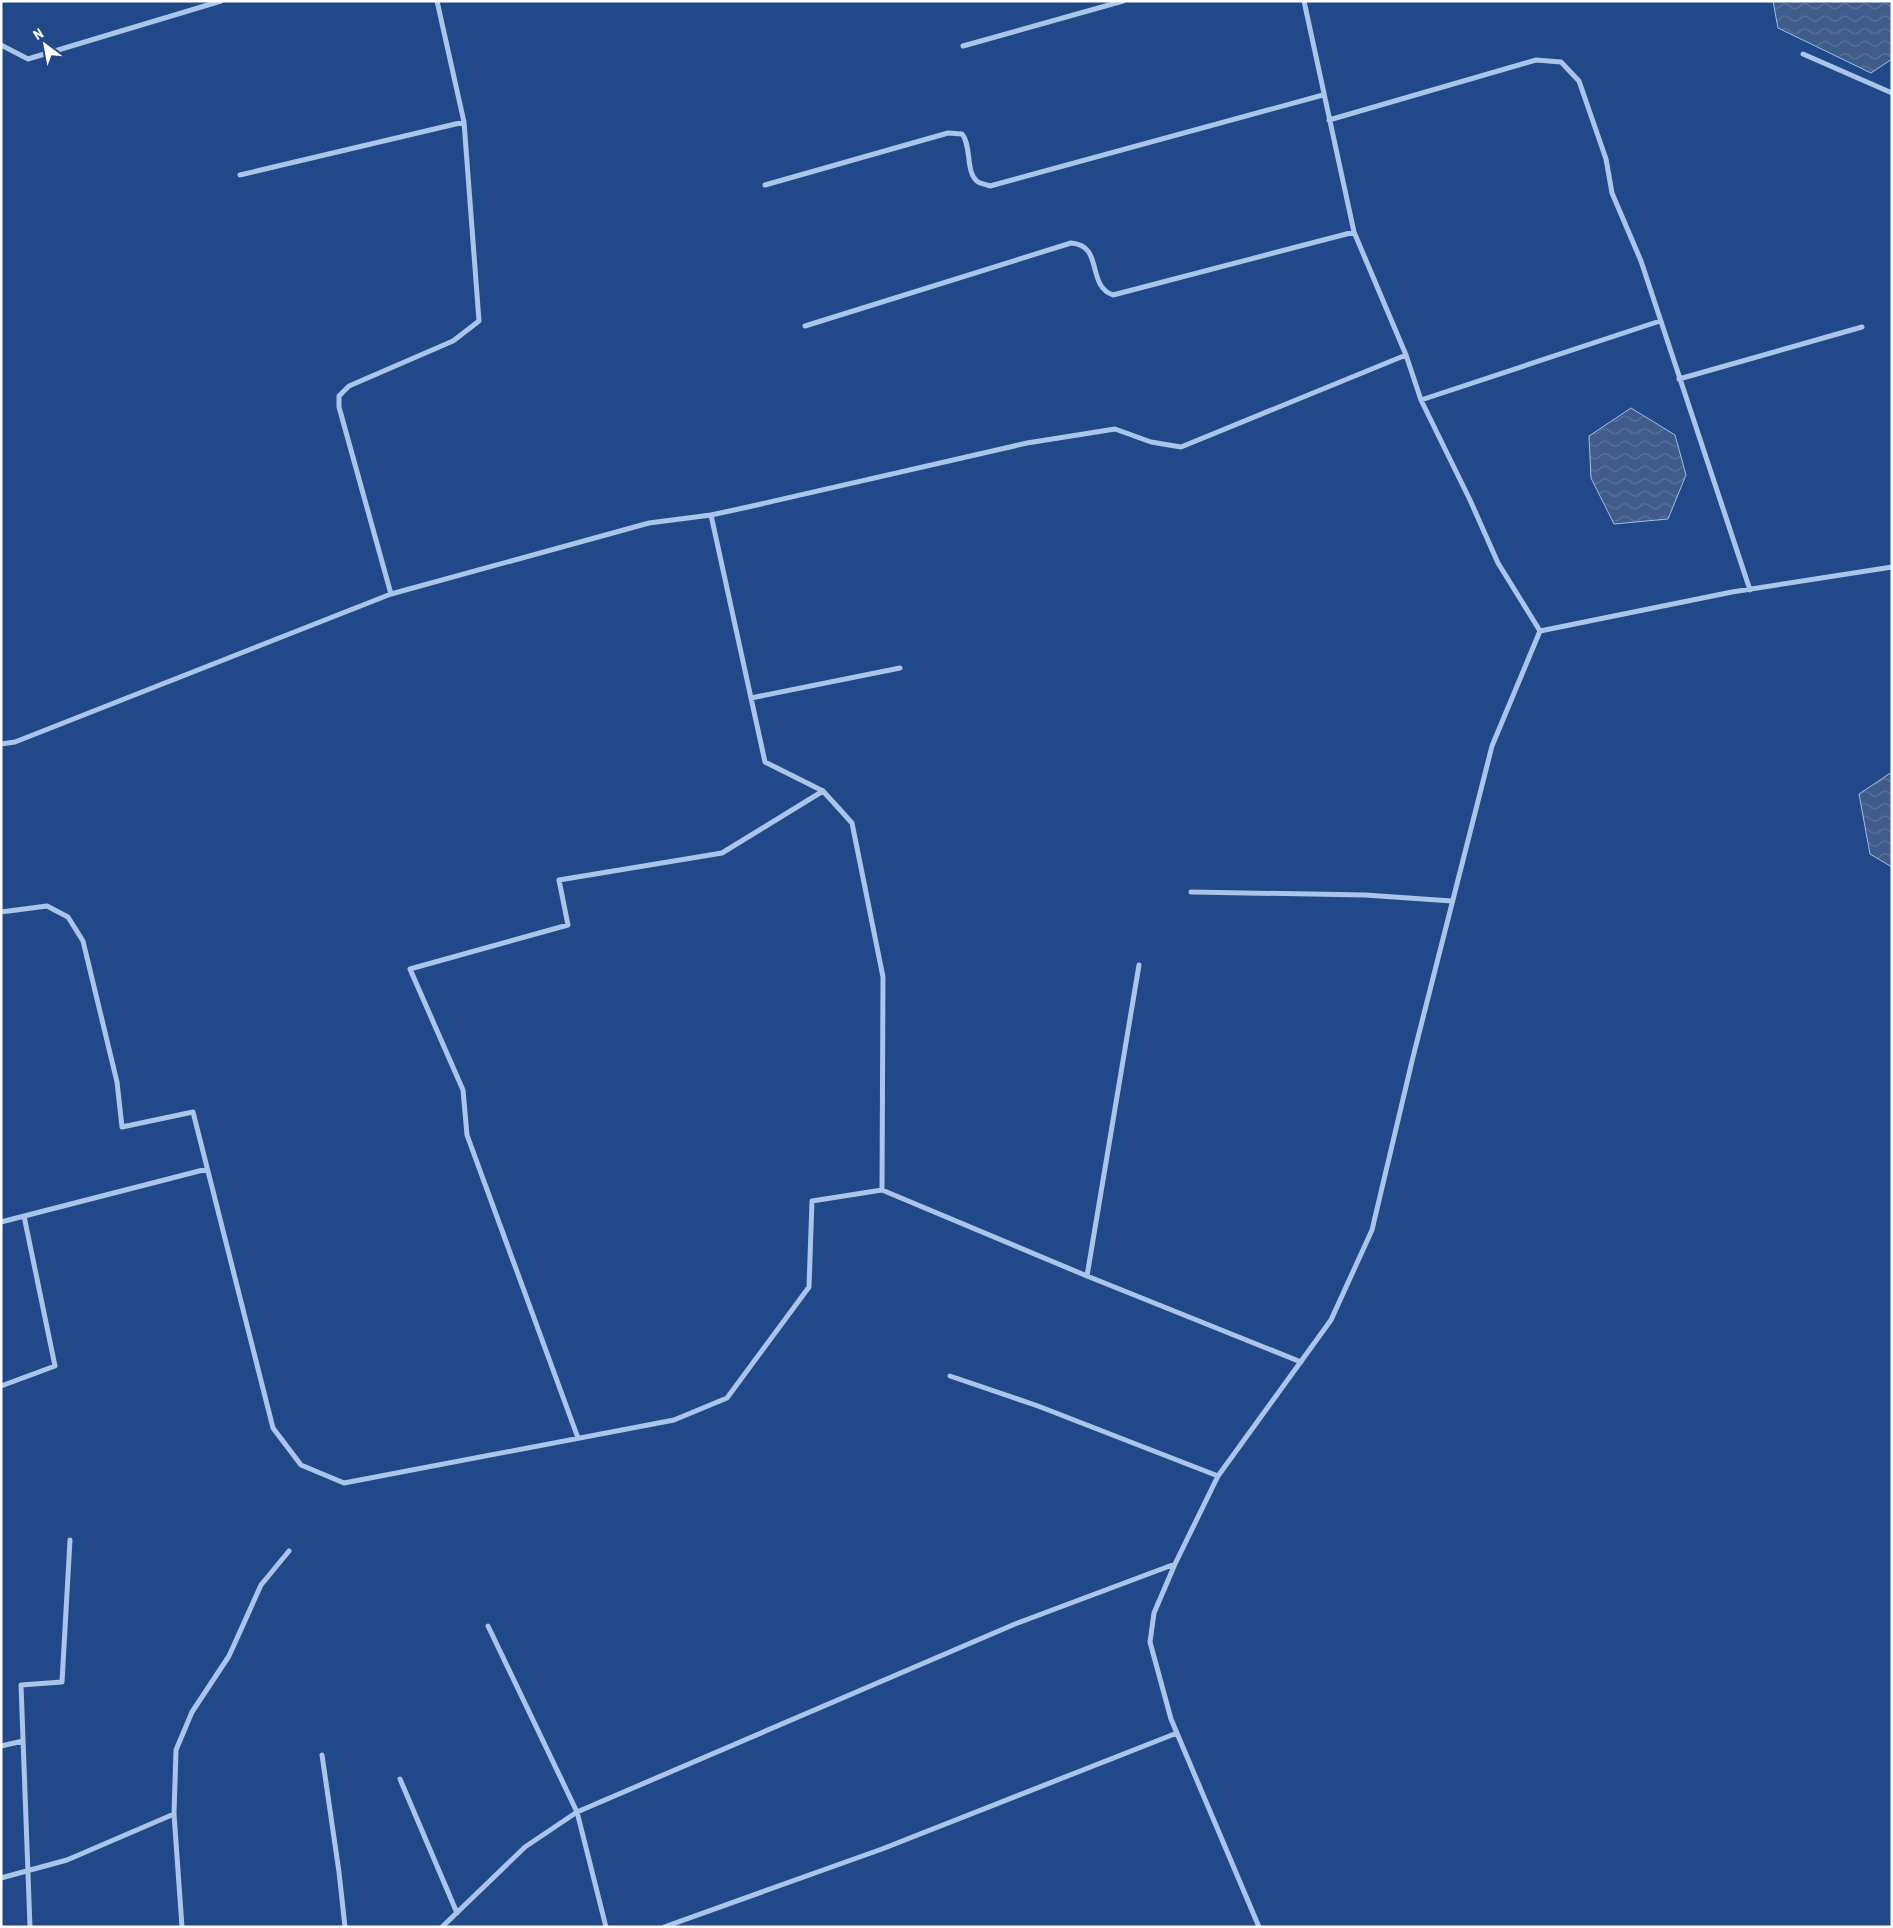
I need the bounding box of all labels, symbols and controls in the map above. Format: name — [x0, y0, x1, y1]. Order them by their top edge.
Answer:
north arrow — [20, 20, 70, 70]
text: N — [30, 25, 46, 43]

